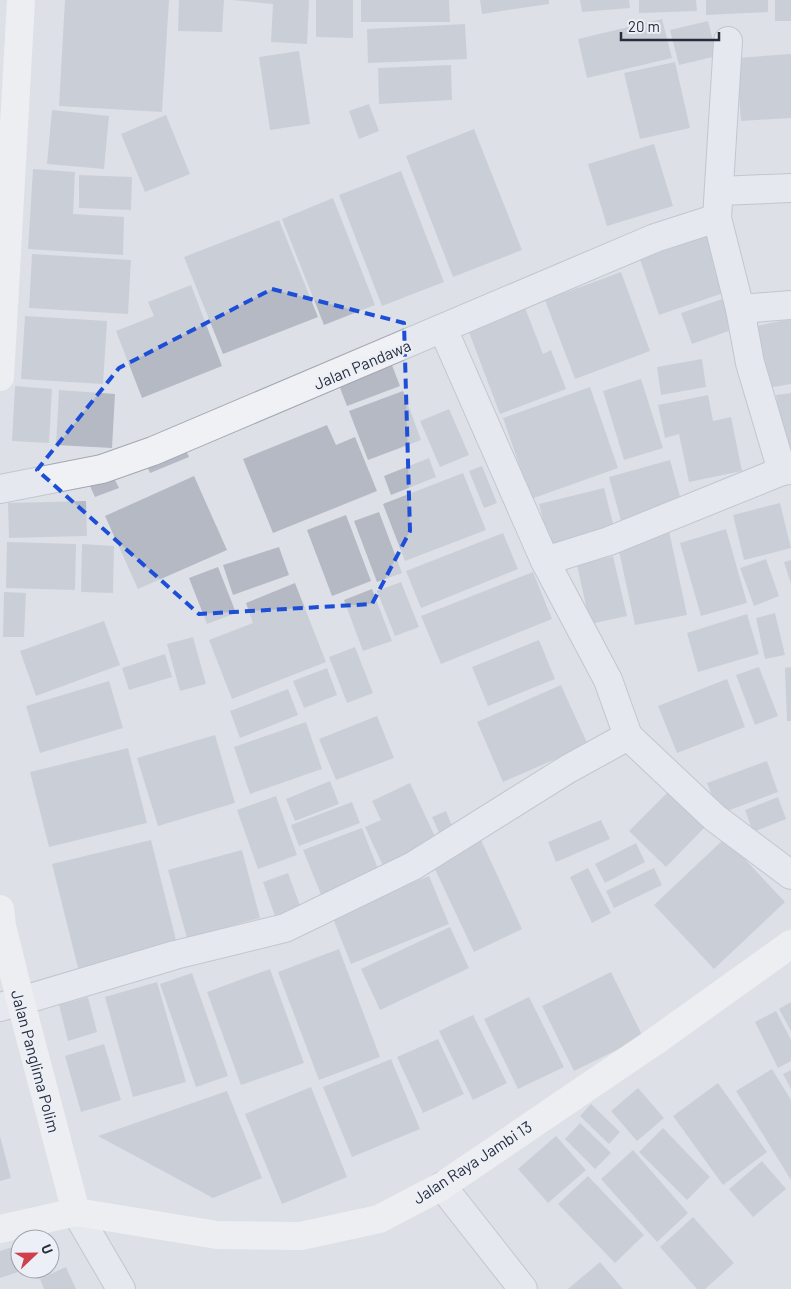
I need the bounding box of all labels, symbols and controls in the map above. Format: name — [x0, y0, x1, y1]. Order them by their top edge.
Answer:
scale bar — [621, 10, 718, 42]
text: 20 m — [628, 17, 660, 35]
street label: Jalan Pandawa — [311, 335, 413, 393]
street label: Jalan Panglima Polim — [8, 987, 64, 1135]
street label: Jalan Raya Jambi 13 — [409, 1116, 535, 1208]
north arrow — [10, 1229, 60, 1279]
text: U — [38, 1242, 57, 1256]

